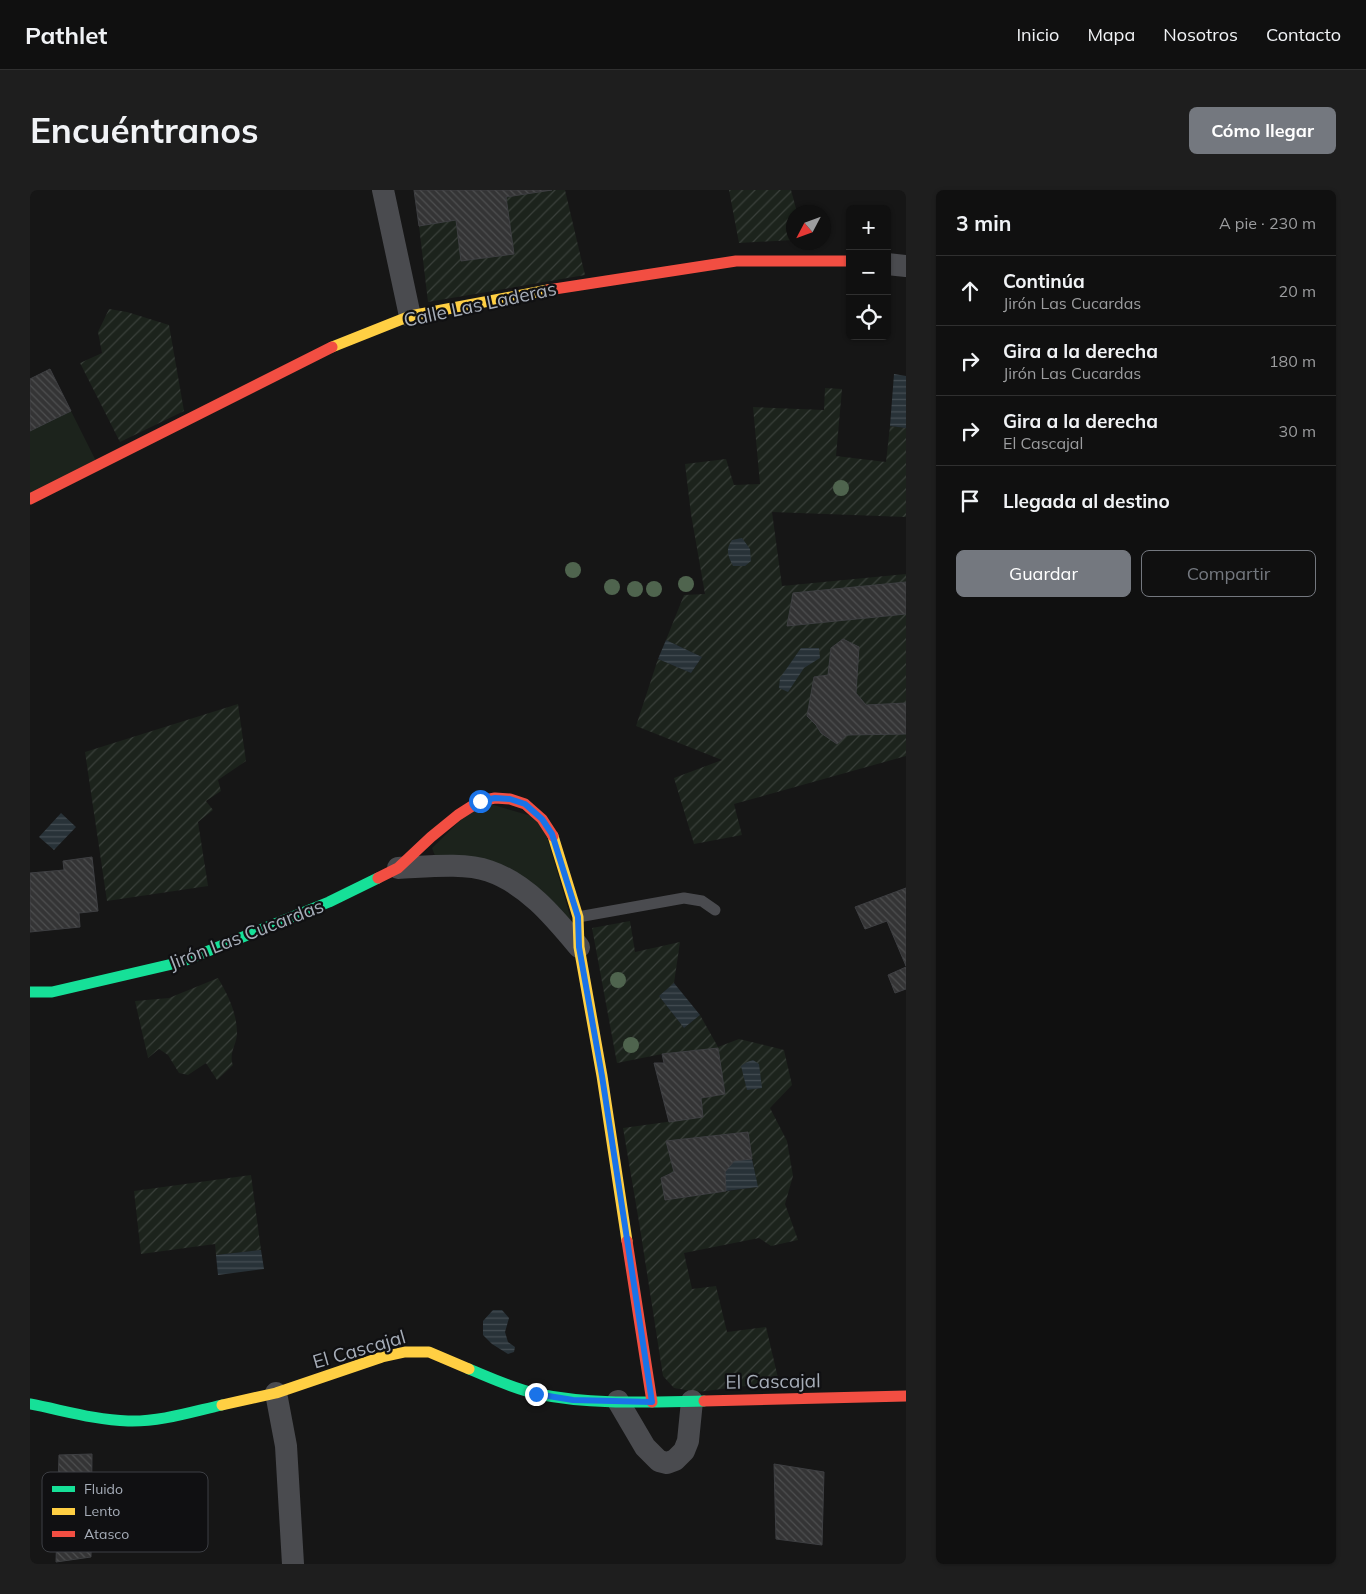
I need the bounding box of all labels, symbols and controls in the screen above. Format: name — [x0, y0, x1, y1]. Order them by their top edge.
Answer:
text: Pathlet — [25, 20, 107, 50]
text: Inicio — [1016, 23, 1059, 46]
text: Mapa — [1087, 23, 1135, 46]
text: Nosotros — [1163, 23, 1238, 46]
text: Contacto — [1266, 23, 1341, 46]
button: Cómo llegar — [1189, 107, 1336, 154]
text: Encuéntranos — [30, 108, 259, 152]
north arrow — [786, 205, 831, 250]
map controls — [846, 205, 891, 340]
button: + — [846, 205, 891, 250]
text: 3 min — [956, 210, 1011, 236]
text: A pie · 230 m — [1219, 213, 1316, 233]
button: − — [846, 250, 891, 295]
text: Continúa — [1003, 269, 1085, 293]
street label: Calle Las Laderas — [401, 276, 559, 332]
icon: ahead — [956, 277, 984, 305]
text: 20 m — [1279, 281, 1316, 301]
text: Jirón Las Cucardas — [1003, 293, 1141, 313]
button: locate — [846, 295, 891, 340]
text: Gira a la derecha — [1003, 339, 1158, 363]
icon: right — [956, 347, 984, 375]
text: 180 m — [1269, 351, 1316, 371]
text: Jirón Las Cucardas — [1003, 363, 1141, 383]
text: Gira a la derecha — [1003, 409, 1158, 433]
icon: right — [956, 417, 984, 445]
text: 30 m — [1279, 421, 1316, 441]
text: El Cascajal — [1003, 433, 1083, 453]
icon: arrive — [956, 487, 984, 515]
text: Llegada al destino — [1003, 489, 1170, 513]
button: Guardar — [956, 550, 1131, 597]
button: Compartir — [1141, 550, 1316, 597]
route start — [469, 790, 492, 813]
street label: Jirón Las Cucardas — [165, 893, 327, 975]
street label: El Cascajal — [310, 1324, 408, 1374]
street label: El Cascajal — [725, 1368, 821, 1394]
route end — [525, 1383, 548, 1406]
legend — [42, 1472, 208, 1552]
text: Fluido — [84, 1480, 123, 1498]
text: Lento — [84, 1502, 120, 1520]
text: Atasco — [84, 1525, 129, 1543]

